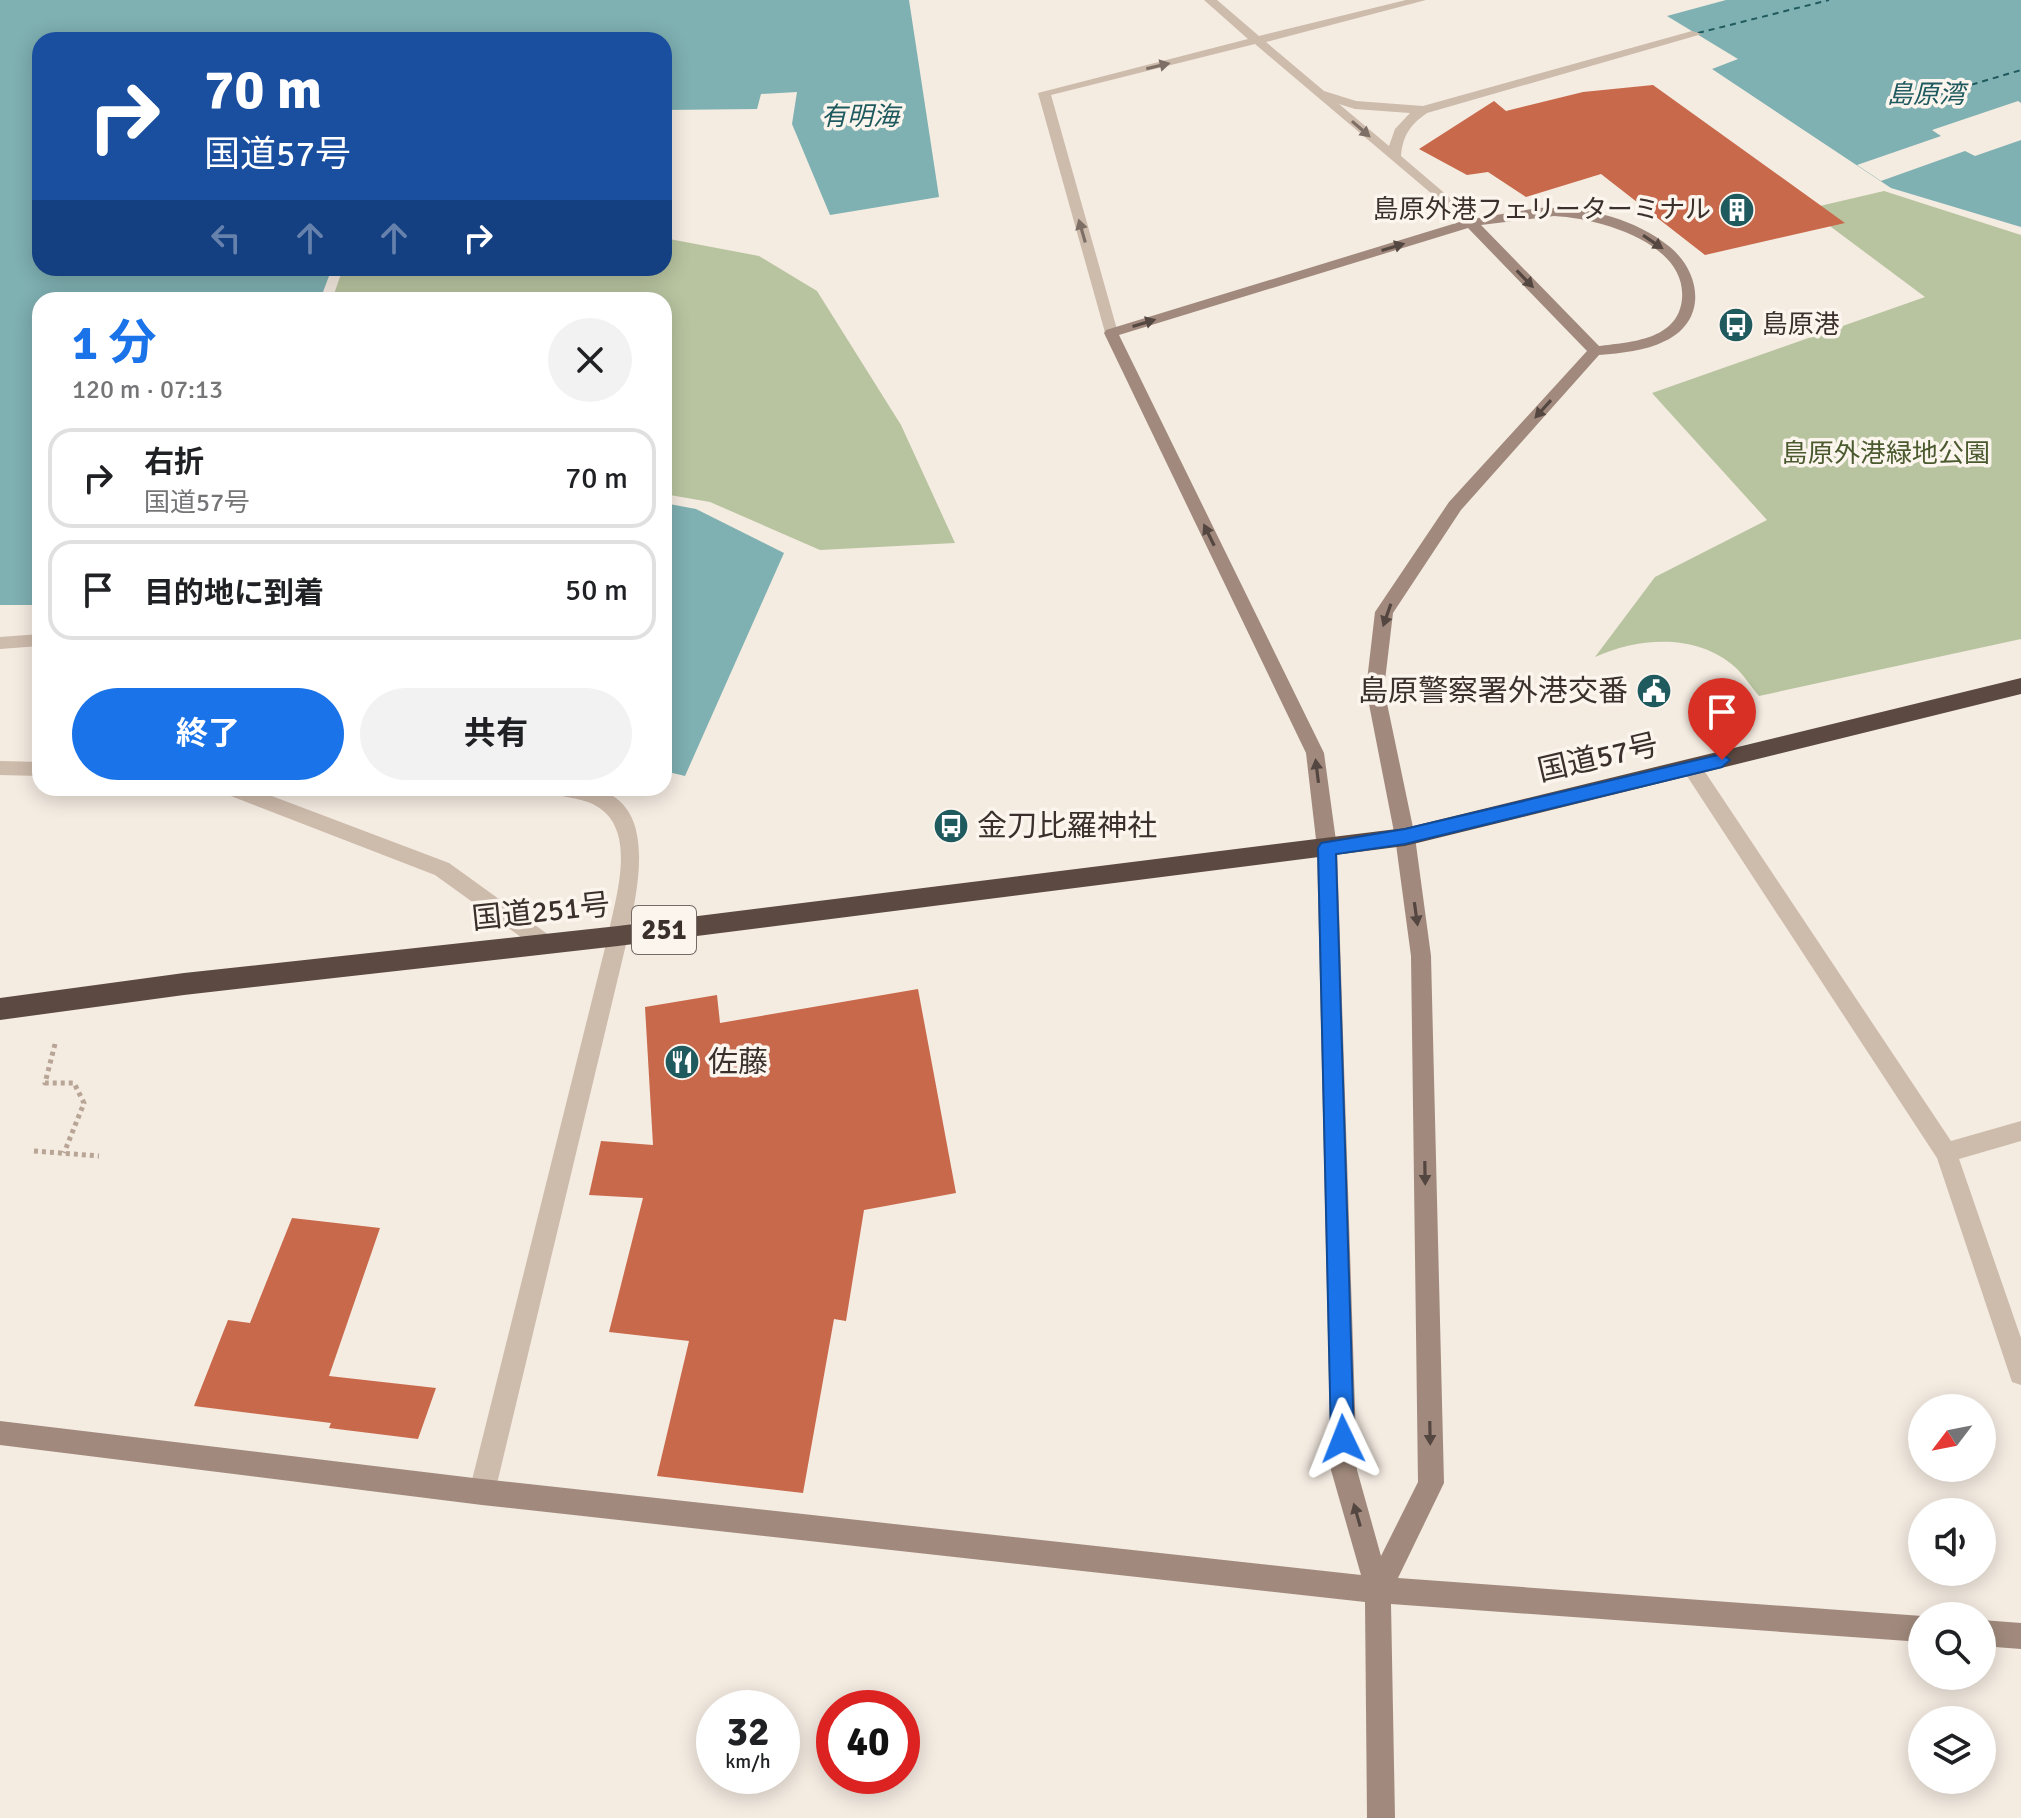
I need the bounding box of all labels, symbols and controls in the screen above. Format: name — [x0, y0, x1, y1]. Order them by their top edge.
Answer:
text: 70 m — [204, 55, 322, 124]
one-way arrow — [1145, 59, 1170, 71]
icon: right — [72, 64, 176, 168]
water label: 島原湾 — [1887, 79, 1969, 111]
water label: 有明海 — [821, 101, 903, 133]
one-way arrow — [1351, 120, 1371, 137]
text: 国道57号 — [204, 132, 351, 177]
building icon: 島原外港フェリーターミナル — [1718, 191, 1756, 229]
place label: 島原外港フェリーターミナル — [1373, 194, 1711, 226]
icon: left — [204, 216, 248, 260]
icon: ahead — [288, 216, 332, 260]
icon: ahead — [372, 216, 416, 260]
icon: right — [456, 216, 500, 260]
one-way arrow — [1076, 218, 1088, 243]
one-way arrow — [1643, 234, 1664, 249]
one-way arrow — [1381, 240, 1405, 253]
one-way arrow — [1516, 269, 1534, 288]
bus stop icon: 島原港 — [1717, 306, 1755, 344]
place label: 島原港 — [1762, 309, 1840, 341]
text: 1 分 — [72, 314, 156, 373]
one-way arrow — [1133, 316, 1157, 328]
button: close — [548, 318, 632, 402]
text: 120 m · 07:13 — [72, 374, 223, 406]
one-way arrow — [1535, 398, 1552, 418]
park label: 島原外港緑地公園 — [1782, 438, 1990, 470]
text: 右折 — [144, 444, 204, 481]
icon: right — [76, 456, 120, 500]
text: 70 m — [565, 460, 628, 497]
text: 国道57号 — [144, 487, 250, 519]
one-way arrow — [1202, 524, 1216, 547]
icon: arrive — [76, 568, 120, 612]
text: 50 m — [565, 572, 628, 609]
text: 目的地に到着 — [144, 575, 324, 612]
one-way arrow — [1380, 603, 1392, 627]
public building icon: 島原警察署外港交番 — [1635, 672, 1673, 710]
place label: 島原警察署外港交番 — [1358, 673, 1628, 710]
pin — [1688, 678, 1756, 760]
button: 終了 — [72, 688, 344, 780]
button: 共有 — [360, 688, 632, 780]
icon: arrive — [1700, 690, 1744, 734]
street label: 国道57号 — [1534, 726, 1662, 790]
one-way arrow — [1310, 758, 1323, 783]
bus stop icon: 金刀比羅神社 — [932, 807, 970, 845]
place label: 金刀比羅神社 — [977, 808, 1157, 845]
street label: 国道251号 — [470, 886, 612, 938]
one-way arrow — [1409, 902, 1422, 927]
road number: 251 — [632, 906, 696, 954]
restaurant icon: 佐藤 — [663, 1043, 701, 1081]
place label: 佐藤 — [708, 1044, 768, 1081]
one-way arrow — [1419, 1161, 1432, 1186]
north arrow — [1908, 1394, 1996, 1482]
map controls — [1908, 1394, 1996, 1794]
position arrow — [1301, 1397, 1385, 1481]
one-way arrow — [1424, 1421, 1436, 1446]
button: sound — [1908, 1498, 1996, 1586]
one-way arrow — [1350, 1502, 1362, 1527]
button: search — [1908, 1602, 1996, 1690]
speed limit sign: 40 — [816, 1690, 920, 1794]
button: layers — [1908, 1706, 1996, 1794]
text: 32 — [726, 1707, 770, 1757]
text: km/h — [725, 1749, 771, 1774]

